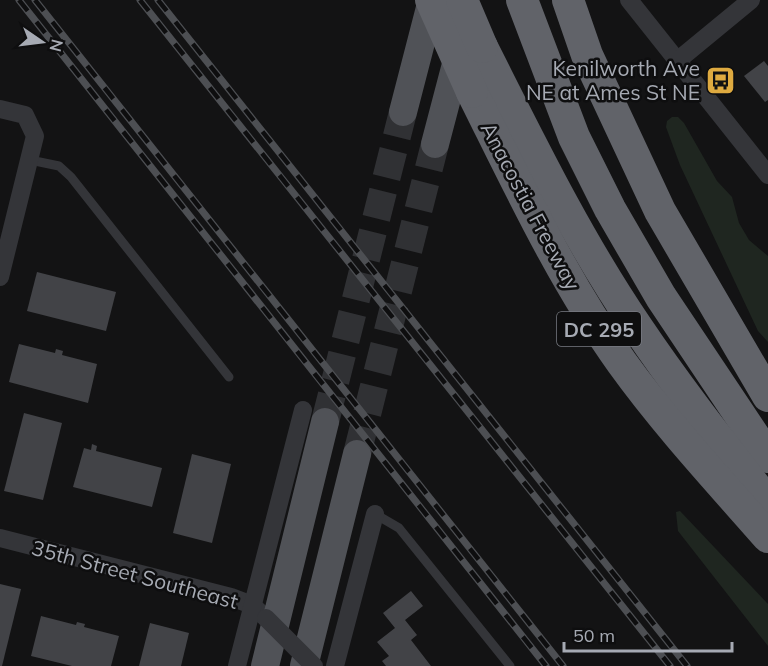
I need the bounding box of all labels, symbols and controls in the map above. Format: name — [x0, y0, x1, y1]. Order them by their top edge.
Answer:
north arrow — [12, 12, 72, 72]
text: N — [45, 37, 68, 54]
place label: Kenilworth Ave NE at Ames St NE — [526, 55, 700, 105]
bus stop icon: Kenilworth Ave NE at Ames St NE — [705, 64, 737, 96]
street label: Anacostia Freeway — [476, 117, 586, 295]
road number: DC 295 — [557, 312, 641, 346]
street label: 35th Street Southeast — [29, 534, 241, 614]
scale bar — [564, 615, 732, 653]
text: 50 m — [573, 624, 615, 647]

